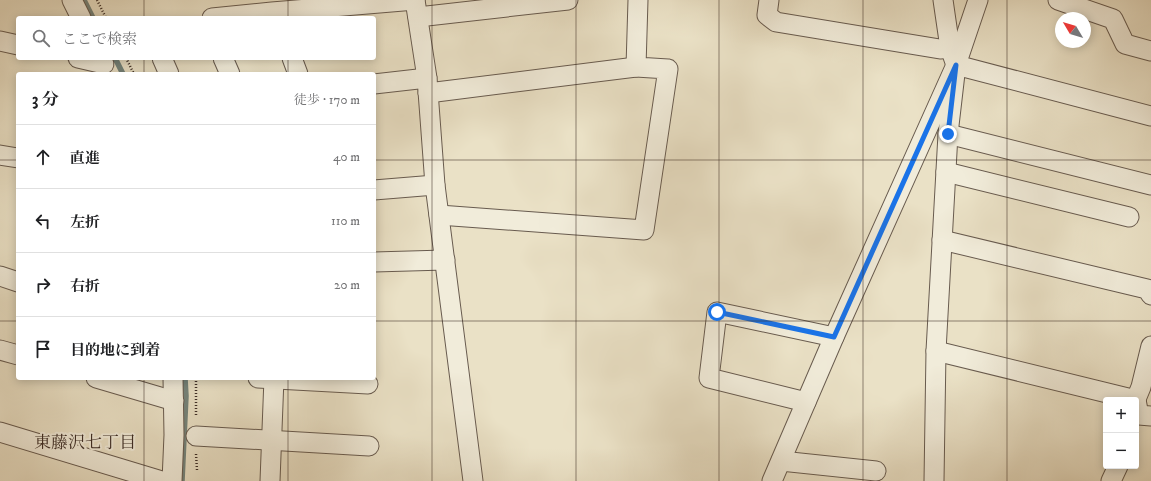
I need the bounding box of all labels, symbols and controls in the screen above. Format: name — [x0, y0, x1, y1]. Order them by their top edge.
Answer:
north arrow — [1055, 12, 1091, 48]
search box — [16, 16, 376, 60]
icon: search — [30, 27, 52, 49]
text: ここで検索 — [62, 30, 137, 49]
text: 3 分 — [32, 89, 59, 111]
text: 徒歩 · 170 m — [294, 92, 360, 108]
route end — [939, 125, 957, 143]
icon: ahead — [32, 146, 54, 168]
text: 直進 — [70, 149, 100, 168]
text: 40 m — [333, 149, 360, 165]
icon: left — [32, 210, 54, 232]
text: 左折 — [70, 213, 100, 232]
text: 110 m — [331, 213, 360, 229]
icon: right — [32, 274, 54, 296]
text: 右折 — [70, 277, 100, 296]
text: 20 m — [334, 277, 360, 293]
route start — [708, 303, 726, 321]
icon: arrive — [32, 338, 54, 360]
text: 目的地に到着 — [70, 341, 160, 360]
map controls — [1103, 397, 1139, 469]
button: + — [1103, 397, 1139, 433]
district label: 東藤沢七丁目 — [34, 432, 136, 454]
button: − — [1103, 433, 1139, 469]

